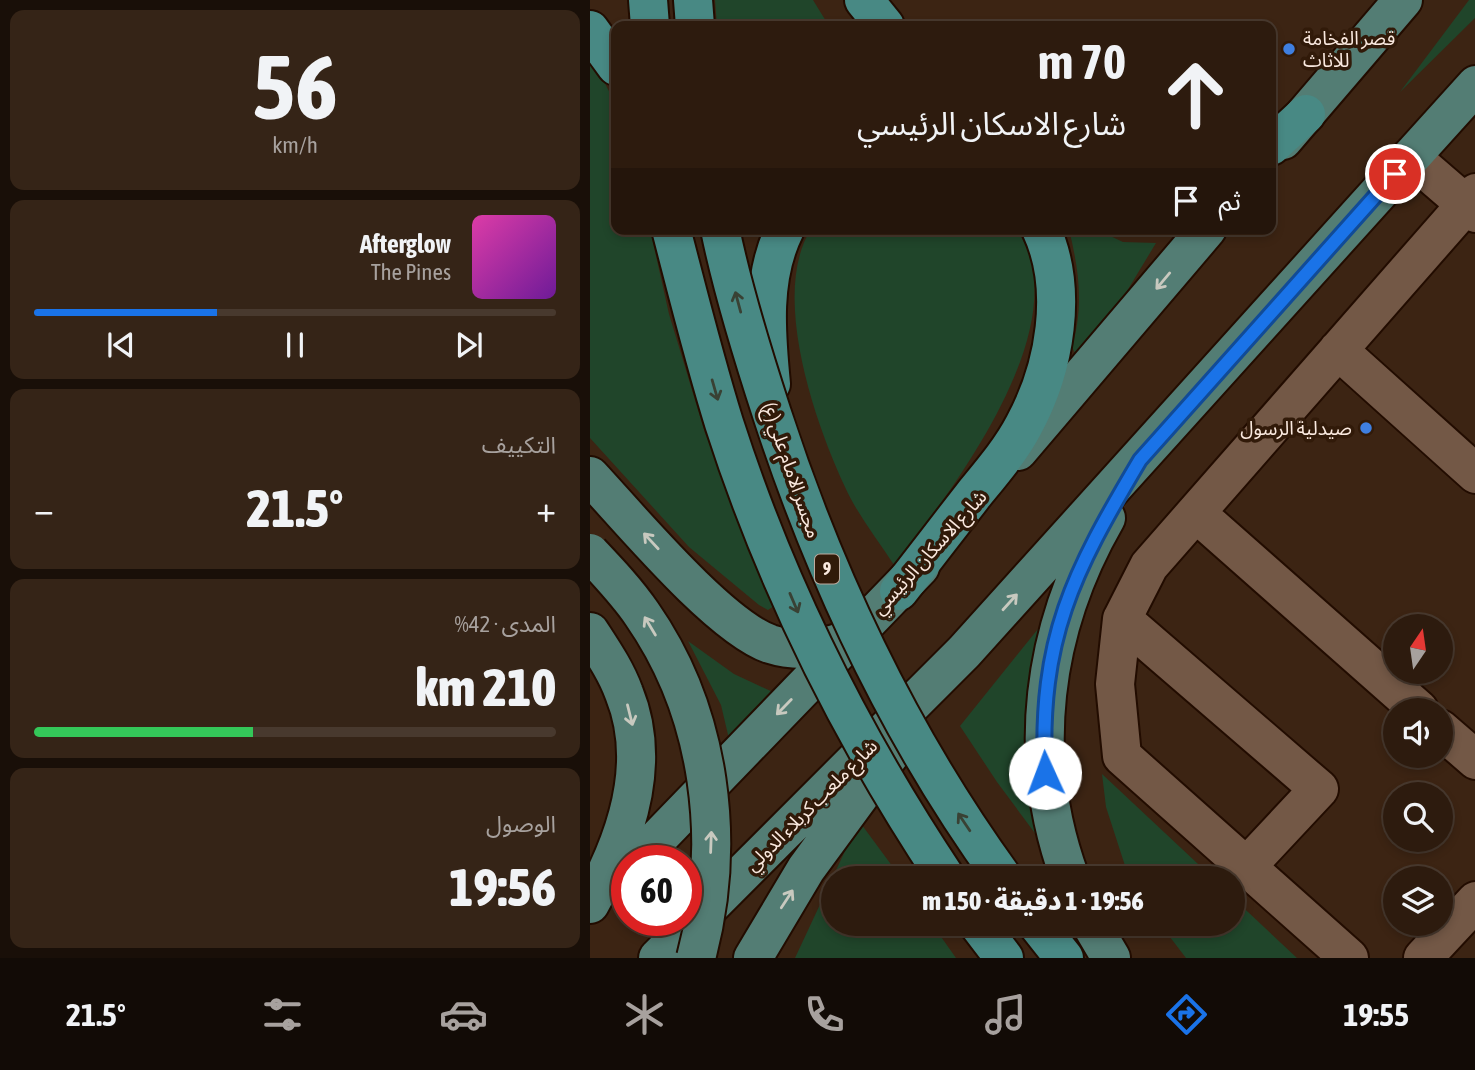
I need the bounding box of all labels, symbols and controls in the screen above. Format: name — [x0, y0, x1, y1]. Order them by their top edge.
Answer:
place label: قصر الفخامة للاثاث — [1303, 27, 1395, 71]
text: 70 m — [1038, 33, 1126, 89]
text: 56 — [252, 34, 338, 138]
marker: قصر الفخامة للاثاث — [1281, 41, 1297, 57]
icon: ahead — [1150, 49, 1241, 140]
text: شارع الاسكان الرئيسي — [857, 105, 1126, 142]
text: km/h — [272, 132, 318, 158]
pin — [1365, 144, 1425, 204]
icon: arrive — [1376, 155, 1414, 193]
icon: arrive — [1167, 182, 1205, 220]
text: ثم — [1219, 186, 1241, 216]
text: Afterglow — [360, 229, 451, 259]
text: The Pines — [371, 259, 451, 285]
one-way arrow — [1155, 272, 1171, 290]
one-way arrow — [731, 291, 744, 313]
icon: previous — [102, 326, 140, 364]
icon: pause — [276, 326, 314, 364]
icon: next — [450, 326, 488, 364]
one-way arrow — [709, 378, 722, 400]
street label: مجسر الامام علي (ع) — [754, 399, 825, 542]
place label: صيدلية الرسول — [1240, 417, 1352, 440]
marker: صيدلية الرسول — [1358, 420, 1374, 436]
text: التكييف — [482, 432, 556, 458]
text: 21.5° — [247, 478, 343, 538]
street label: شارع الاسكان الرئيسي — [867, 485, 994, 622]
text: − — [34, 487, 54, 530]
text: + — [536, 487, 556, 530]
one-way arrow — [643, 532, 659, 550]
road number: 9 — [815, 554, 839, 584]
one-way arrow — [789, 591, 802, 613]
one-way arrow — [1002, 594, 1019, 611]
text: المدى · 42% — [454, 611, 556, 637]
north arrow — [1383, 614, 1453, 684]
map controls — [1383, 614, 1453, 936]
one-way arrow — [643, 617, 657, 637]
text: 210 km — [415, 657, 556, 717]
one-way arrow — [775, 698, 792, 715]
button: sound — [1383, 698, 1453, 768]
one-way arrow — [624, 703, 637, 726]
street label: شارع ملعب كربلاء الدولي — [741, 735, 885, 879]
position arrow — [1008, 736, 1082, 810]
button: search — [1383, 782, 1453, 852]
text: الوصول — [486, 811, 556, 837]
one-way arrow — [957, 813, 971, 833]
one-way arrow — [704, 831, 718, 854]
speed limit sign: 60 — [611, 845, 702, 936]
text: 19:56 — [449, 857, 556, 917]
button: layers — [1383, 866, 1453, 936]
text: 19:56 · 1 دقيقة · 150 m — [922, 886, 1144, 916]
one-way arrow — [780, 890, 795, 909]
icon: filters — [258, 990, 307, 1039]
icon: car — [439, 990, 488, 1039]
icon: climate — [620, 990, 669, 1039]
icon: phone — [800, 990, 849, 1039]
icon: music — [981, 990, 1030, 1039]
icon: directions — [1162, 990, 1211, 1039]
text: 21.5° — [66, 996, 126, 1033]
text: 19:55 — [1343, 996, 1409, 1033]

